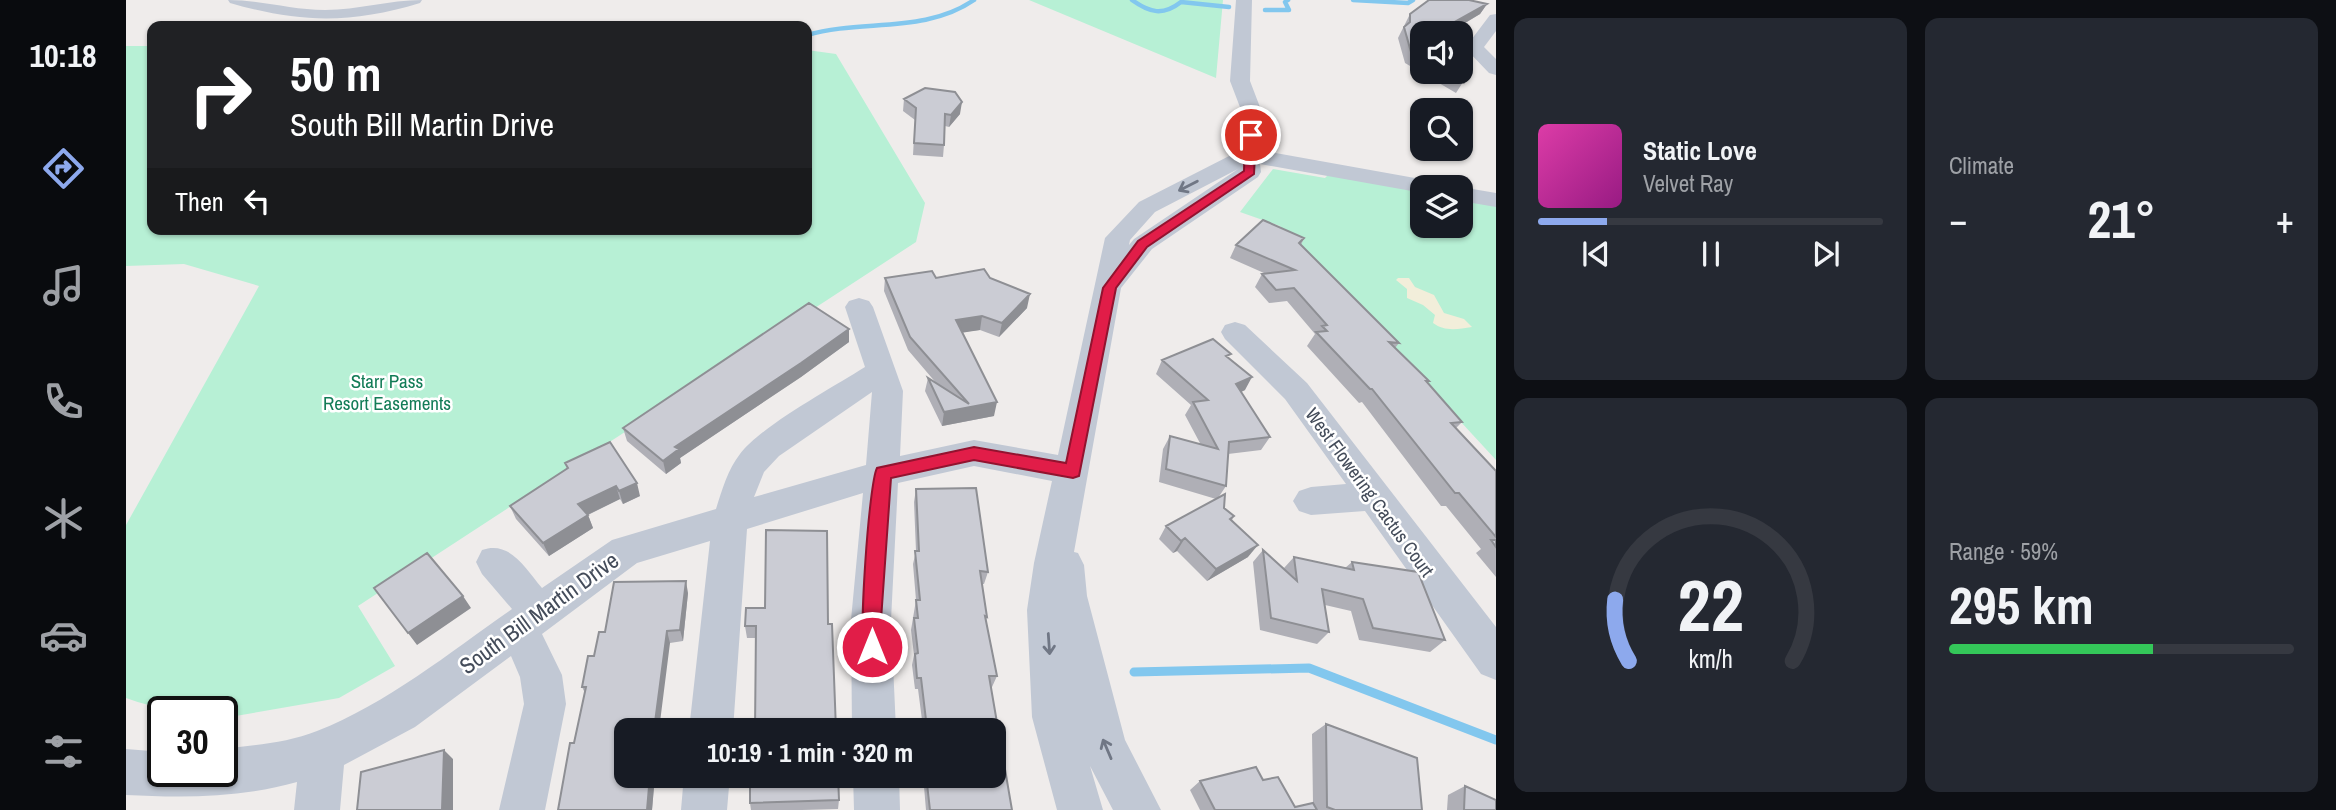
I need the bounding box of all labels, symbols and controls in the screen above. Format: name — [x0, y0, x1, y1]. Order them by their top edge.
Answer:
map controls — [1410, 21, 1473, 238]
button: sound — [1410, 21, 1473, 84]
text: 10:18 — [29, 34, 97, 77]
text: 50 m — [290, 40, 382, 106]
icon: right — [175, 49, 266, 140]
button: search — [1410, 98, 1473, 161]
text: South Bill Martin Drive — [290, 103, 554, 146]
pin — [1221, 105, 1281, 165]
icon: arrive — [1232, 116, 1270, 154]
text: Static Love — [1643, 133, 1757, 168]
icon: directions — [39, 144, 88, 193]
text: Climate — [1949, 150, 2014, 181]
text: Velvet Ray — [1643, 168, 1733, 199]
button: layers — [1410, 175, 1473, 238]
one-way arrow — [1178, 180, 1198, 194]
icon: left — [238, 182, 276, 220]
text: Then — [175, 184, 224, 219]
text: 21° — [2087, 184, 2156, 254]
text: − — [1949, 194, 1967, 245]
text: + — [2276, 194, 2294, 245]
icon: previous — [1577, 235, 1615, 273]
icon: pause — [1692, 235, 1730, 273]
icon: next — [1807, 235, 1845, 273]
icon: music — [39, 261, 88, 310]
park label: Starr Pass Resort Easements — [323, 368, 451, 416]
icon: phone — [39, 377, 88, 426]
street label: West Flowering Cactus Court — [1300, 402, 1441, 582]
icon: climate — [39, 494, 88, 543]
text: Range · 59% — [1949, 536, 2058, 567]
street label: South Bill Martin Drive — [453, 544, 625, 681]
text: 22 — [1677, 556, 1744, 654]
text: 295 km — [1949, 570, 2094, 640]
position arrow — [835, 610, 909, 684]
icon: car — [39, 611, 88, 660]
one-way arrow — [1043, 632, 1056, 655]
text: km/h — [1688, 642, 1733, 676]
speed limit sign: 30 — [147, 696, 238, 787]
icon: filters — [39, 727, 88, 776]
text: 10:19 · 1 min · 320 m — [707, 735, 913, 770]
one-way arrow — [1100, 739, 1113, 761]

